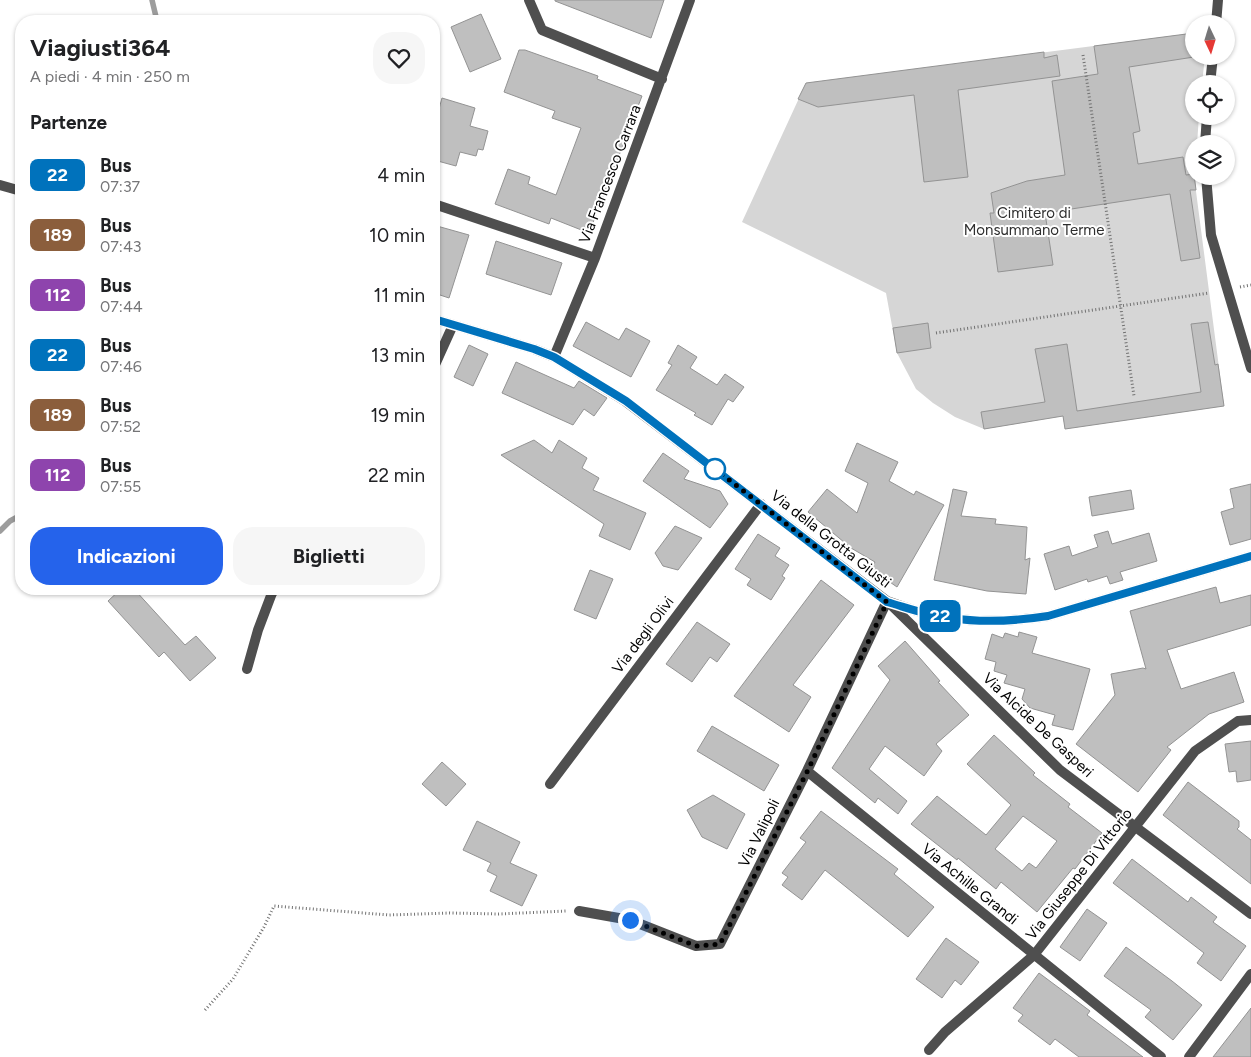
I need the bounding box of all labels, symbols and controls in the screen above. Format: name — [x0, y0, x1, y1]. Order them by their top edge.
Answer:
north arrow — [1185, 15, 1235, 65]
map controls — [1185, 15, 1235, 185]
button: heart — [373, 32, 425, 84]
text: Viagiusti364 — [30, 33, 170, 62]
text: A piedi · 4 min · 250 m — [30, 67, 190, 86]
button: locate — [1185, 75, 1235, 125]
street label: Via Francesco Carrara — [575, 102, 645, 246]
text: Partenze — [30, 111, 107, 134]
button: layers — [1185, 135, 1235, 185]
text: Bus — [100, 154, 131, 177]
text: 22 — [47, 164, 68, 186]
text: 4 min — [377, 164, 425, 187]
text: 07:37 — [100, 177, 140, 196]
park label: Cimitero di Monsummano Terme — [964, 204, 1104, 239]
text: Bus — [100, 214, 131, 237]
text: 189 — [43, 224, 72, 246]
text: 10 min — [369, 224, 425, 247]
text: 07:43 — [100, 237, 142, 256]
text: Bus — [100, 274, 131, 297]
text: 112 — [45, 284, 70, 306]
text: 11 min — [373, 284, 425, 307]
text: 07:44 — [100, 297, 143, 316]
text: Bus — [100, 334, 131, 357]
text: 22 — [47, 344, 68, 366]
text: 13 min — [371, 344, 425, 367]
text: 07:46 — [100, 357, 142, 376]
text: Bus — [100, 394, 131, 417]
text: 189 — [43, 404, 72, 426]
text: 19 min — [371, 404, 425, 427]
text: 07:52 — [100, 417, 141, 436]
text: Bus — [100, 454, 131, 477]
unlabelled marker — [704, 458, 726, 480]
text: 112 — [45, 464, 70, 486]
text: 22 min — [368, 464, 425, 487]
text: 07:55 — [100, 477, 141, 496]
street label: Via della Grotta Giusti — [767, 487, 895, 591]
button: Indicazioni — [30, 527, 223, 585]
button: Biglietti — [233, 527, 425, 585]
street label: Via degli Olivi — [608, 593, 678, 677]
line badge: 22 — [918, 600, 962, 632]
text: 22 — [930, 605, 950, 627]
street label: Via Alcide De Gasperi — [979, 669, 1097, 781]
street label: Via Valipoli — [735, 796, 783, 870]
street label: Via Giuseppe Di Vittorio — [1022, 804, 1136, 943]
street label: Via Achille Grandi — [918, 840, 1022, 928]
your location — [618, 908, 643, 933]

